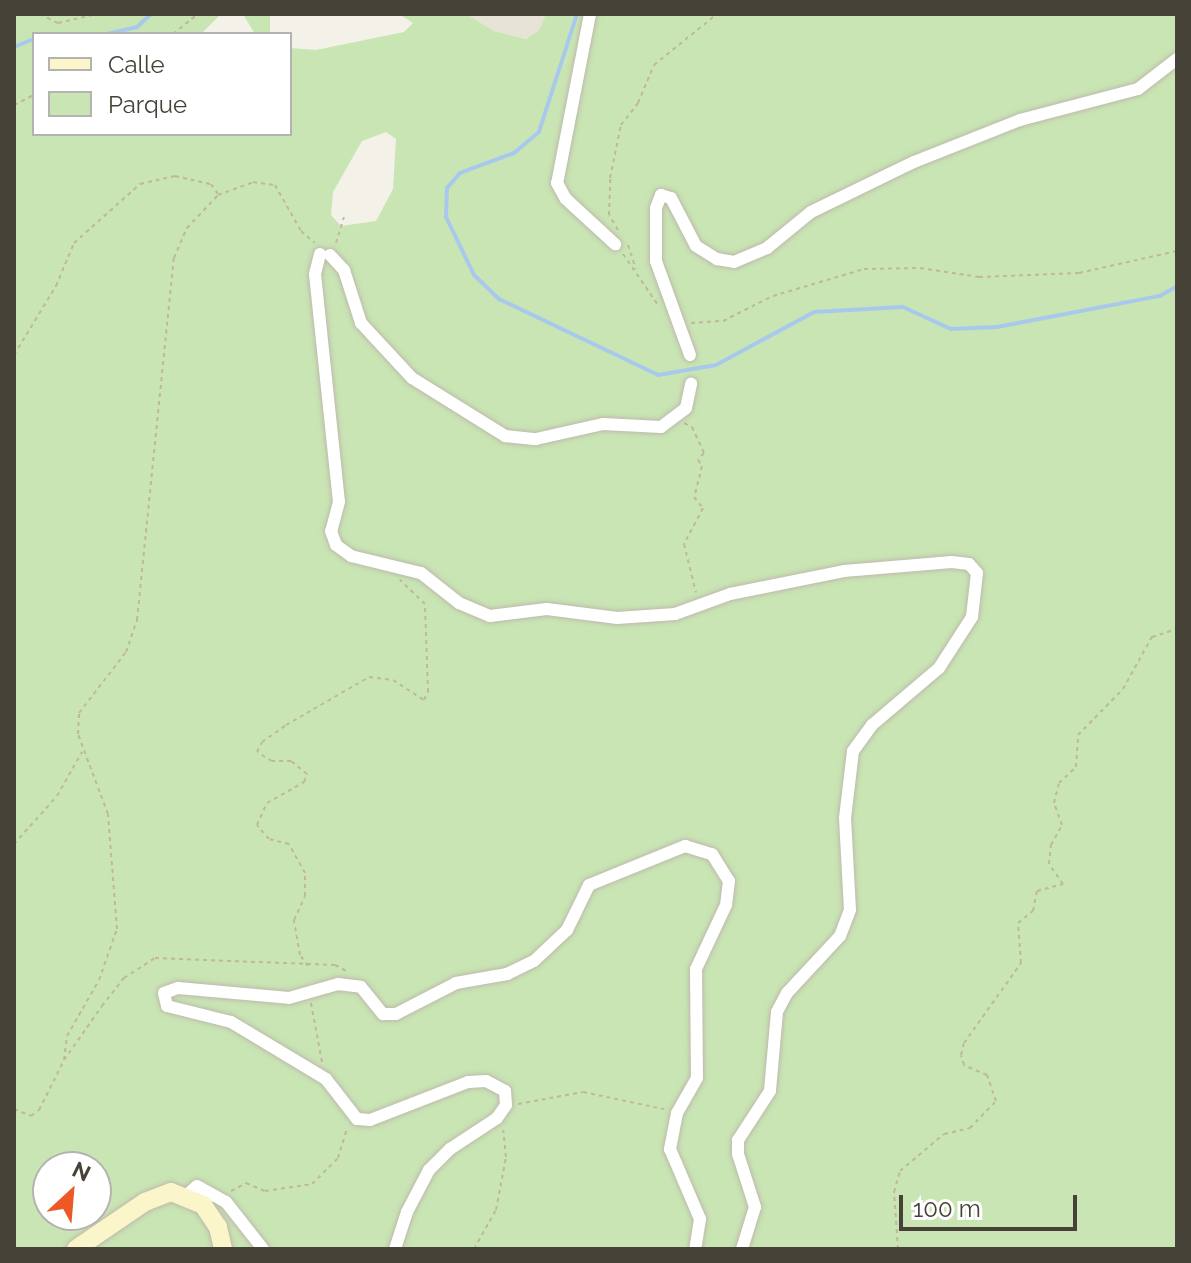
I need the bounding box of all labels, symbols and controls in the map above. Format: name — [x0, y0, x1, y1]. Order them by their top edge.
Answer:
legend — [32, 32, 292, 136]
text: Calle — [108, 50, 165, 79]
text: Parque — [108, 90, 187, 119]
north arrow — [32, 1151, 112, 1231]
text: N — [68, 1156, 95, 1187]
scale bar — [903, 1179, 1081, 1229]
text: 100 m — [913, 1194, 981, 1223]

